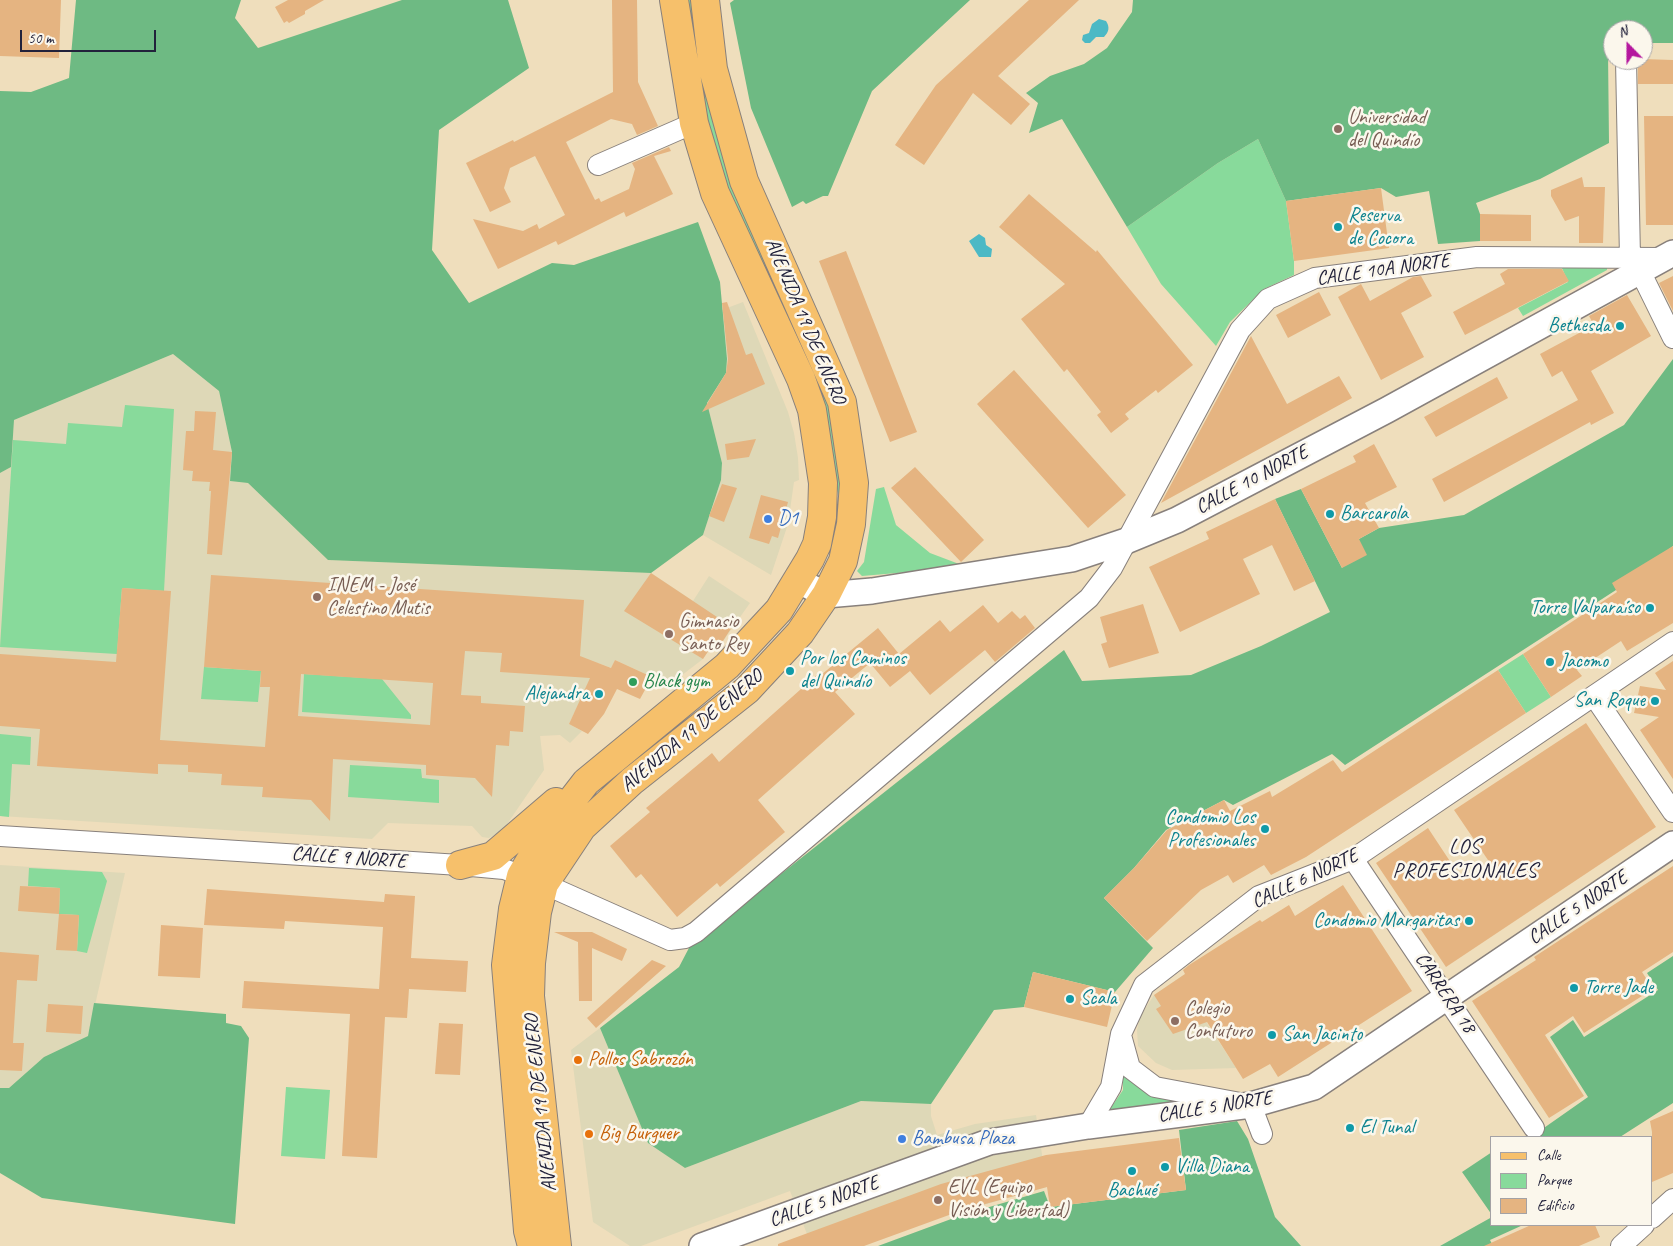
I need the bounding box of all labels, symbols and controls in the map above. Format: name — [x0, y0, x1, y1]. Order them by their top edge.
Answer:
scale bar — [22, 20, 159, 52]
north arrow — [1603, 20, 1653, 70]
text: N — [1615, 22, 1630, 41]
text: 50 m — [28, 29, 54, 48]
place label: Universidad del Quindío — [1348, 106, 1426, 153]
marker: Universidad del Quindío — [1332, 123, 1344, 135]
place label: Reserva de Cocora — [1348, 204, 1413, 251]
marker: Reserva de Cocora — [1332, 221, 1344, 233]
street label: AVENIDA 19 DE ENERO — [759, 234, 851, 408]
street label: CALLE 10A NORTE — [1315, 249, 1451, 291]
place label: Bethesda — [1548, 314, 1610, 338]
marker: Bethesda — [1614, 320, 1626, 332]
street label: CALLE 10 NORTE — [1192, 440, 1312, 520]
place label: Barcarola — [1340, 502, 1408, 526]
place label: D1 — [778, 507, 799, 531]
marker: Barcarola — [1324, 508, 1336, 520]
marker: D1 — [762, 513, 774, 525]
place label: INEM - José Celestino Mutis — [327, 574, 430, 621]
marker: INEM - José Celestino Mutis — [311, 591, 323, 603]
place label: Torre Valparaíso — [1530, 596, 1640, 620]
marker: Torre Valparaíso — [1644, 602, 1656, 614]
place label: Gimnasio Santo Rey — [679, 610, 749, 657]
marker: Gimnasio Santo Rey — [663, 628, 675, 640]
place label: Por los Caminos del Quindío — [800, 647, 906, 694]
place label: Jacomo — [1560, 650, 1608, 674]
marker: Jacomo — [1544, 656, 1556, 668]
street label: AVENIDA 19 DE ENERO — [616, 665, 768, 797]
marker: Por los Caminos del Quindío — [784, 665, 796, 677]
place label: Black gym — [643, 670, 710, 694]
marker: Black gym — [627, 676, 639, 688]
place label: Alejandra — [525, 682, 589, 706]
marker: Alejandra — [593, 688, 605, 700]
place label: San Roque — [1574, 689, 1645, 713]
marker: San Roque — [1649, 695, 1661, 707]
place label: Condomio Los Profesionales — [1165, 806, 1255, 853]
marker: Condomio Los Profesionales — [1259, 823, 1271, 835]
district label: LOS PROFESIONALES — [1391, 834, 1539, 884]
street label: CALLE 9 NORTE — [291, 842, 407, 874]
street label: CALLE 6 NORTE — [1248, 844, 1362, 914]
street label: CALLE 5 NORTE — [1524, 866, 1632, 950]
place label: Condomio Margaritas — [1313, 909, 1459, 933]
marker: Condomio Margaritas — [1463, 915, 1475, 927]
street label: CARRERA 18 — [1409, 948, 1481, 1038]
place label: Torre Jade — [1584, 976, 1653, 1000]
marker: Torre Jade — [1568, 982, 1580, 994]
place label: Scala — [1080, 987, 1117, 1011]
marker: Scala — [1064, 993, 1076, 1005]
place label: Colegio Confuturo — [1185, 997, 1252, 1044]
street label: AVENIDA 19 DE ENERO — [520, 1013, 562, 1193]
marker: Colegio Confuturo — [1169, 1015, 1181, 1027]
place label: San Jacinto — [1282, 1023, 1362, 1047]
marker: San Jacinto — [1266, 1029, 1278, 1041]
place label: Pollos Sabrozón — [588, 1048, 693, 1072]
marker: Pollos Sabrozón — [572, 1054, 584, 1066]
street label: CALLE 5 NORTE — [1156, 1086, 1274, 1128]
place label: El Tunal — [1360, 1116, 1414, 1140]
place label: Big Burguer — [599, 1122, 678, 1146]
marker: El Tunal — [1344, 1122, 1356, 1134]
place label: Bambusa Plaza — [912, 1127, 1014, 1151]
marker: Big Burguer — [583, 1128, 595, 1140]
marker: Bambusa Plaza — [896, 1133, 908, 1145]
legend — [1490, 1136, 1653, 1226]
text: Calle — [1537, 1146, 1561, 1165]
place label: Villa Diana — [1175, 1155, 1249, 1179]
marker: Villa Diana — [1159, 1161, 1171, 1173]
marker: Bachué — [1126, 1165, 1138, 1177]
street label: CALLE 5 NORTE — [766, 1171, 882, 1233]
text: Parque — [1537, 1171, 1571, 1190]
place label: EVL (Equipo Visión y Libertad) — [948, 1176, 1069, 1223]
place label: Bachué — [1107, 1179, 1157, 1203]
marker: EVL (Equipo Visión y Libertad) — [932, 1194, 944, 1206]
text: Edificio — [1537, 1196, 1574, 1215]

